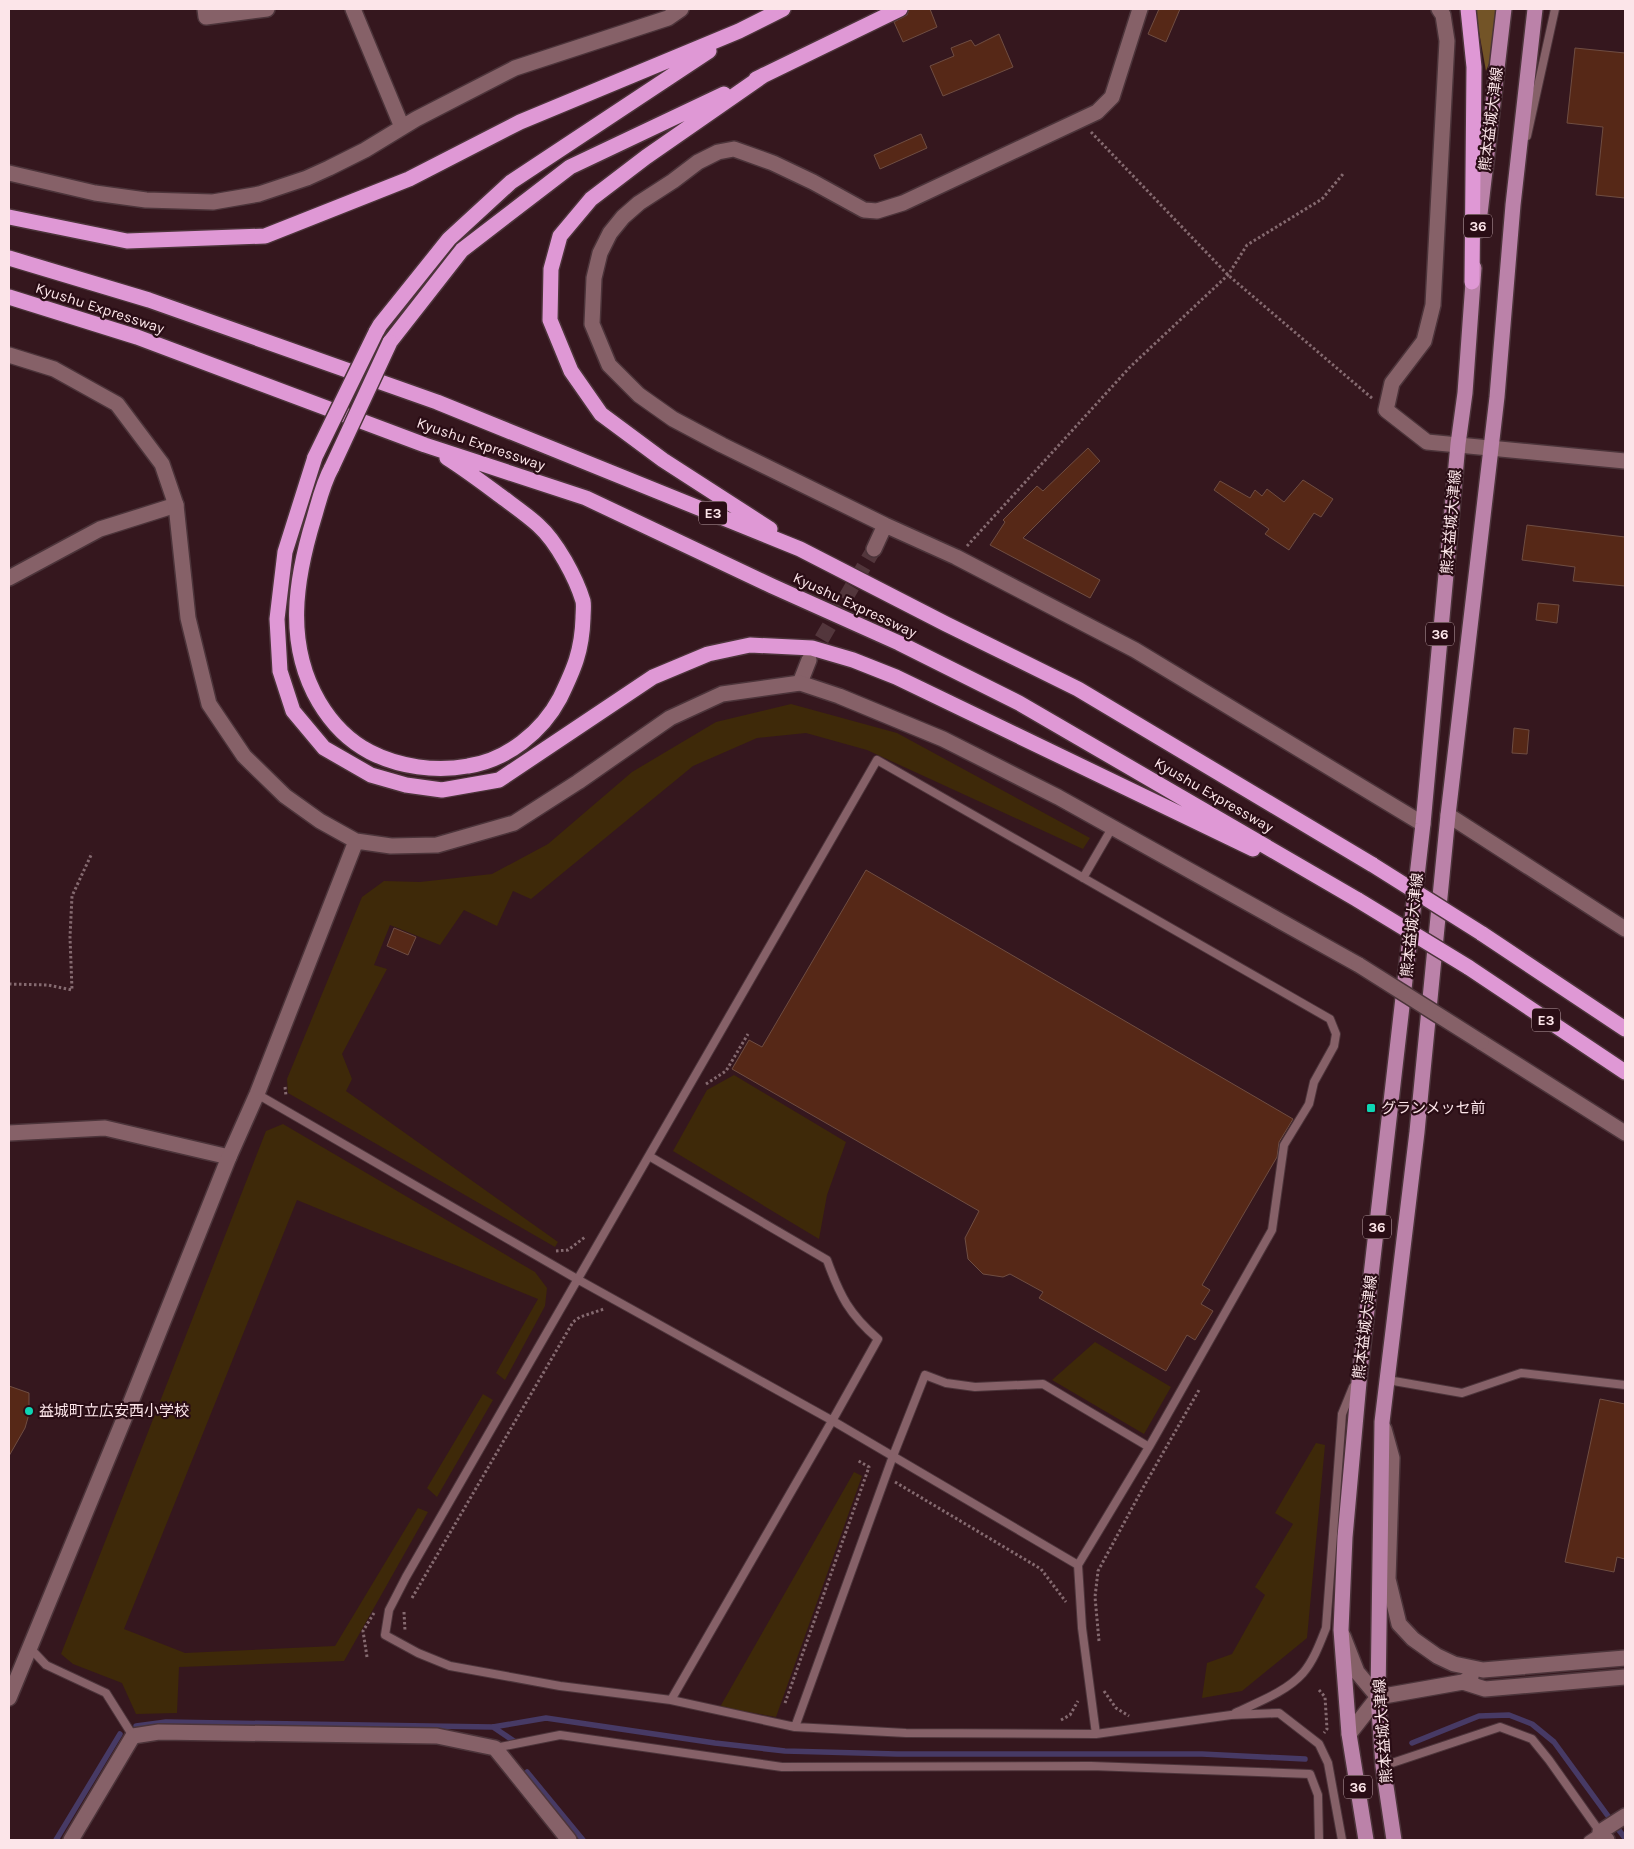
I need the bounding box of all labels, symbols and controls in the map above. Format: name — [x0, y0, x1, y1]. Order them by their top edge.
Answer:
street label: 熊本益城大津線 — [1476, 66, 1506, 172]
road number: 36 — [1464, 215, 1492, 238]
street label: Kyushu Expressway — [33, 279, 167, 337]
street label: Kyushu Expressway — [414, 414, 548, 474]
street label: 熊本益城大津線 — [1437, 469, 1465, 575]
road number: E3 — [699, 502, 727, 524]
street label: Kyushu Expressway — [790, 568, 920, 642]
road number: 36 — [1426, 622, 1454, 646]
street label: Kyushu Expressway — [1151, 754, 1277, 836]
street label: 熊本益城大津線 — [1398, 872, 1426, 978]
road number: E3 — [1532, 1008, 1560, 1032]
place label: グランメッセ前 — [1381, 1099, 1486, 1117]
marker: グランメッセ前 — [1365, 1102, 1377, 1114]
road number: 36 — [1363, 1216, 1391, 1238]
street label: 熊本益城大津線 — [1350, 1274, 1380, 1380]
place label: 益城町立広安西小学校 — [39, 1402, 189, 1420]
marker: 益城町立広安西小学校 — [23, 1405, 35, 1417]
street label: 熊本益城大津線 — [1370, 1678, 1396, 1784]
road number: 36 — [1344, 1775, 1372, 1798]

